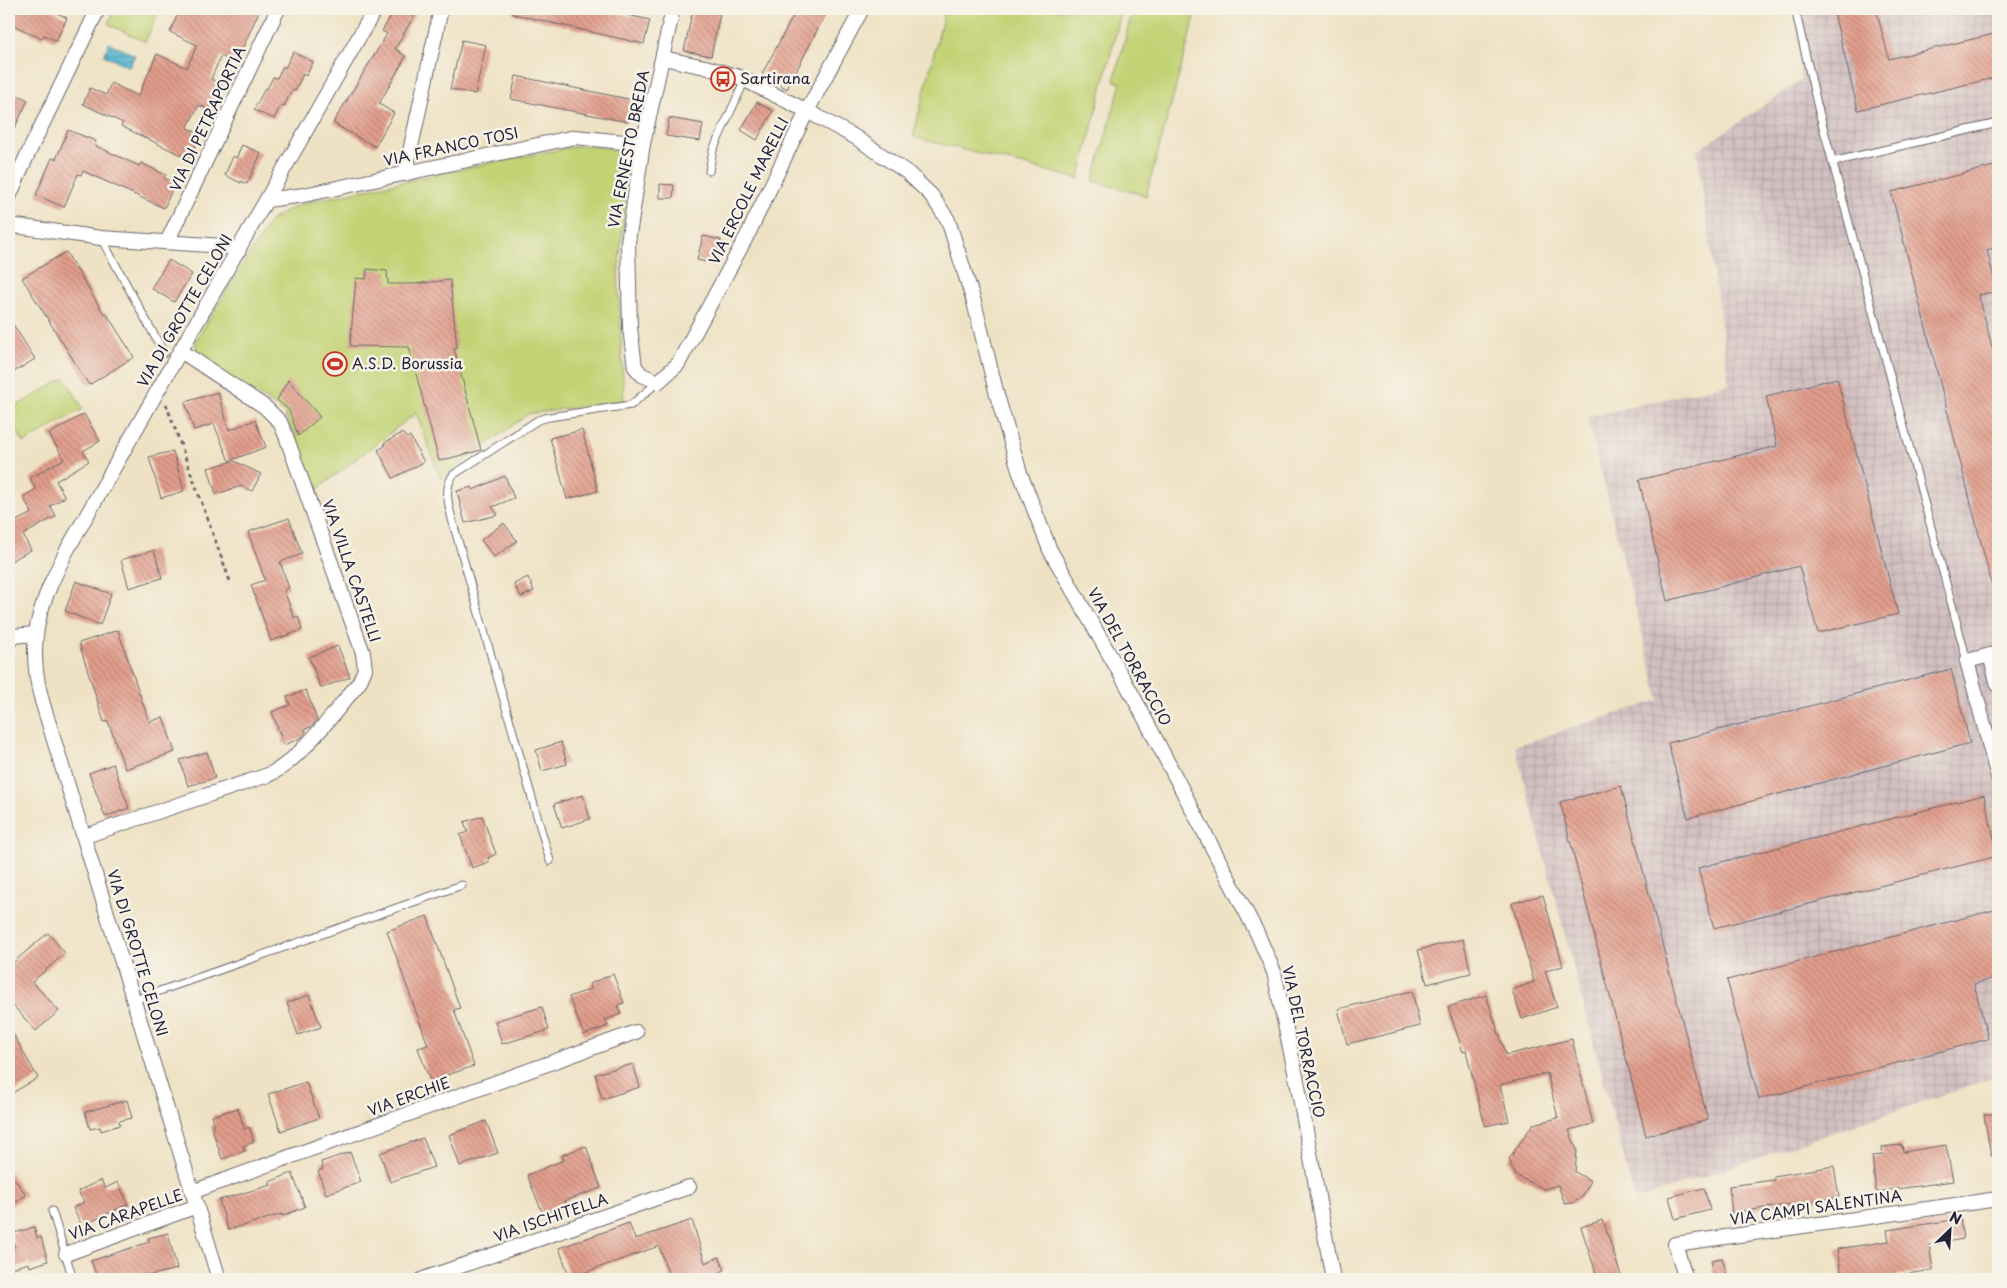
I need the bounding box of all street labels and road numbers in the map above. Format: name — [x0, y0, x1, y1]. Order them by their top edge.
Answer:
street label: VIA DI PETRAPORTIA — [163, 42, 250, 195]
street label: VIA ERNESTO BREDA — [601, 68, 654, 230]
street label: VIA ERCOLE MARELLI — [702, 113, 793, 268]
street label: VIA FRANCO TOSI — [381, 120, 520, 171]
street label: VIA DI GROTTE CELONI — [130, 229, 237, 391]
street label: VIA VILLA CASTELLI — [317, 496, 388, 645]
street label: VIA DEL TORRACCIO — [1083, 583, 1178, 730]
street label: VIA DI GROTTE CELONI — [102, 866, 175, 1039]
street label: VIA DEL TORRACCIO — [1277, 963, 1332, 1120]
street label: VIA ERCHIE — [364, 1070, 453, 1121]
street label: VIA CARAPELLE — [65, 1182, 186, 1245]
street label: VIA CAMPI SALENTINA — [1728, 1183, 1903, 1230]
street label: VIA ISCHITELLA — [490, 1186, 611, 1247]

